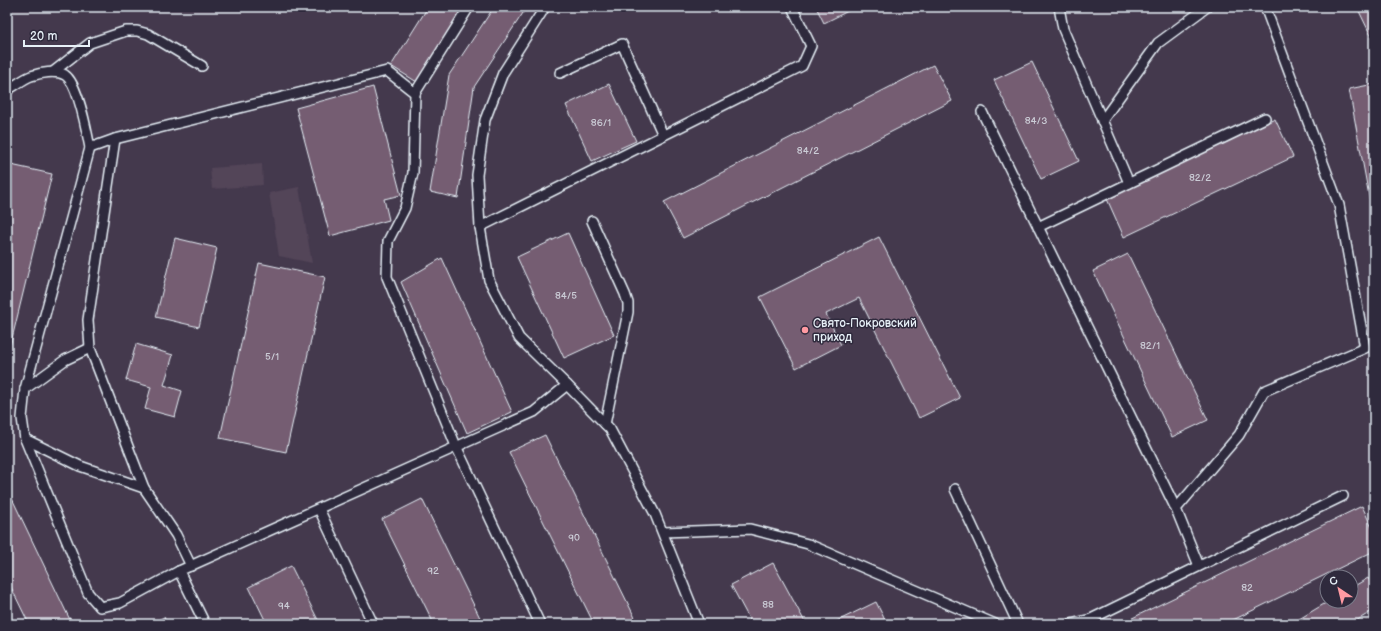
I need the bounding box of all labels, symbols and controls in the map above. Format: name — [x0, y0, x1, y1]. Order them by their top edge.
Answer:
scale bar — [24, 22, 89, 48]
text: 20 m — [30, 29, 57, 44]
house number: 84/3 — [1025, 115, 1047, 127]
house number: 86/1 — [591, 117, 611, 129]
house number: 84/2 — [797, 145, 819, 157]
house number: 82/2 — [1189, 172, 1211, 184]
house number: 84/5 — [555, 290, 577, 302]
place label: Свято-Покровский приход — [813, 316, 917, 345]
marker: Свято-Покровский приход — [800, 325, 810, 335]
house number: 82/1 — [1140, 340, 1160, 352]
house number: 5/1 — [265, 351, 279, 363]
house number: 90 — [568, 532, 580, 544]
house number: 92 — [427, 565, 439, 577]
north arrow — [1319, 569, 1359, 609]
text: С — [1327, 574, 1341, 589]
house number: 82 — [1241, 582, 1253, 594]
house number: 88 — [762, 599, 774, 611]
house number: 94 — [278, 600, 290, 612]

